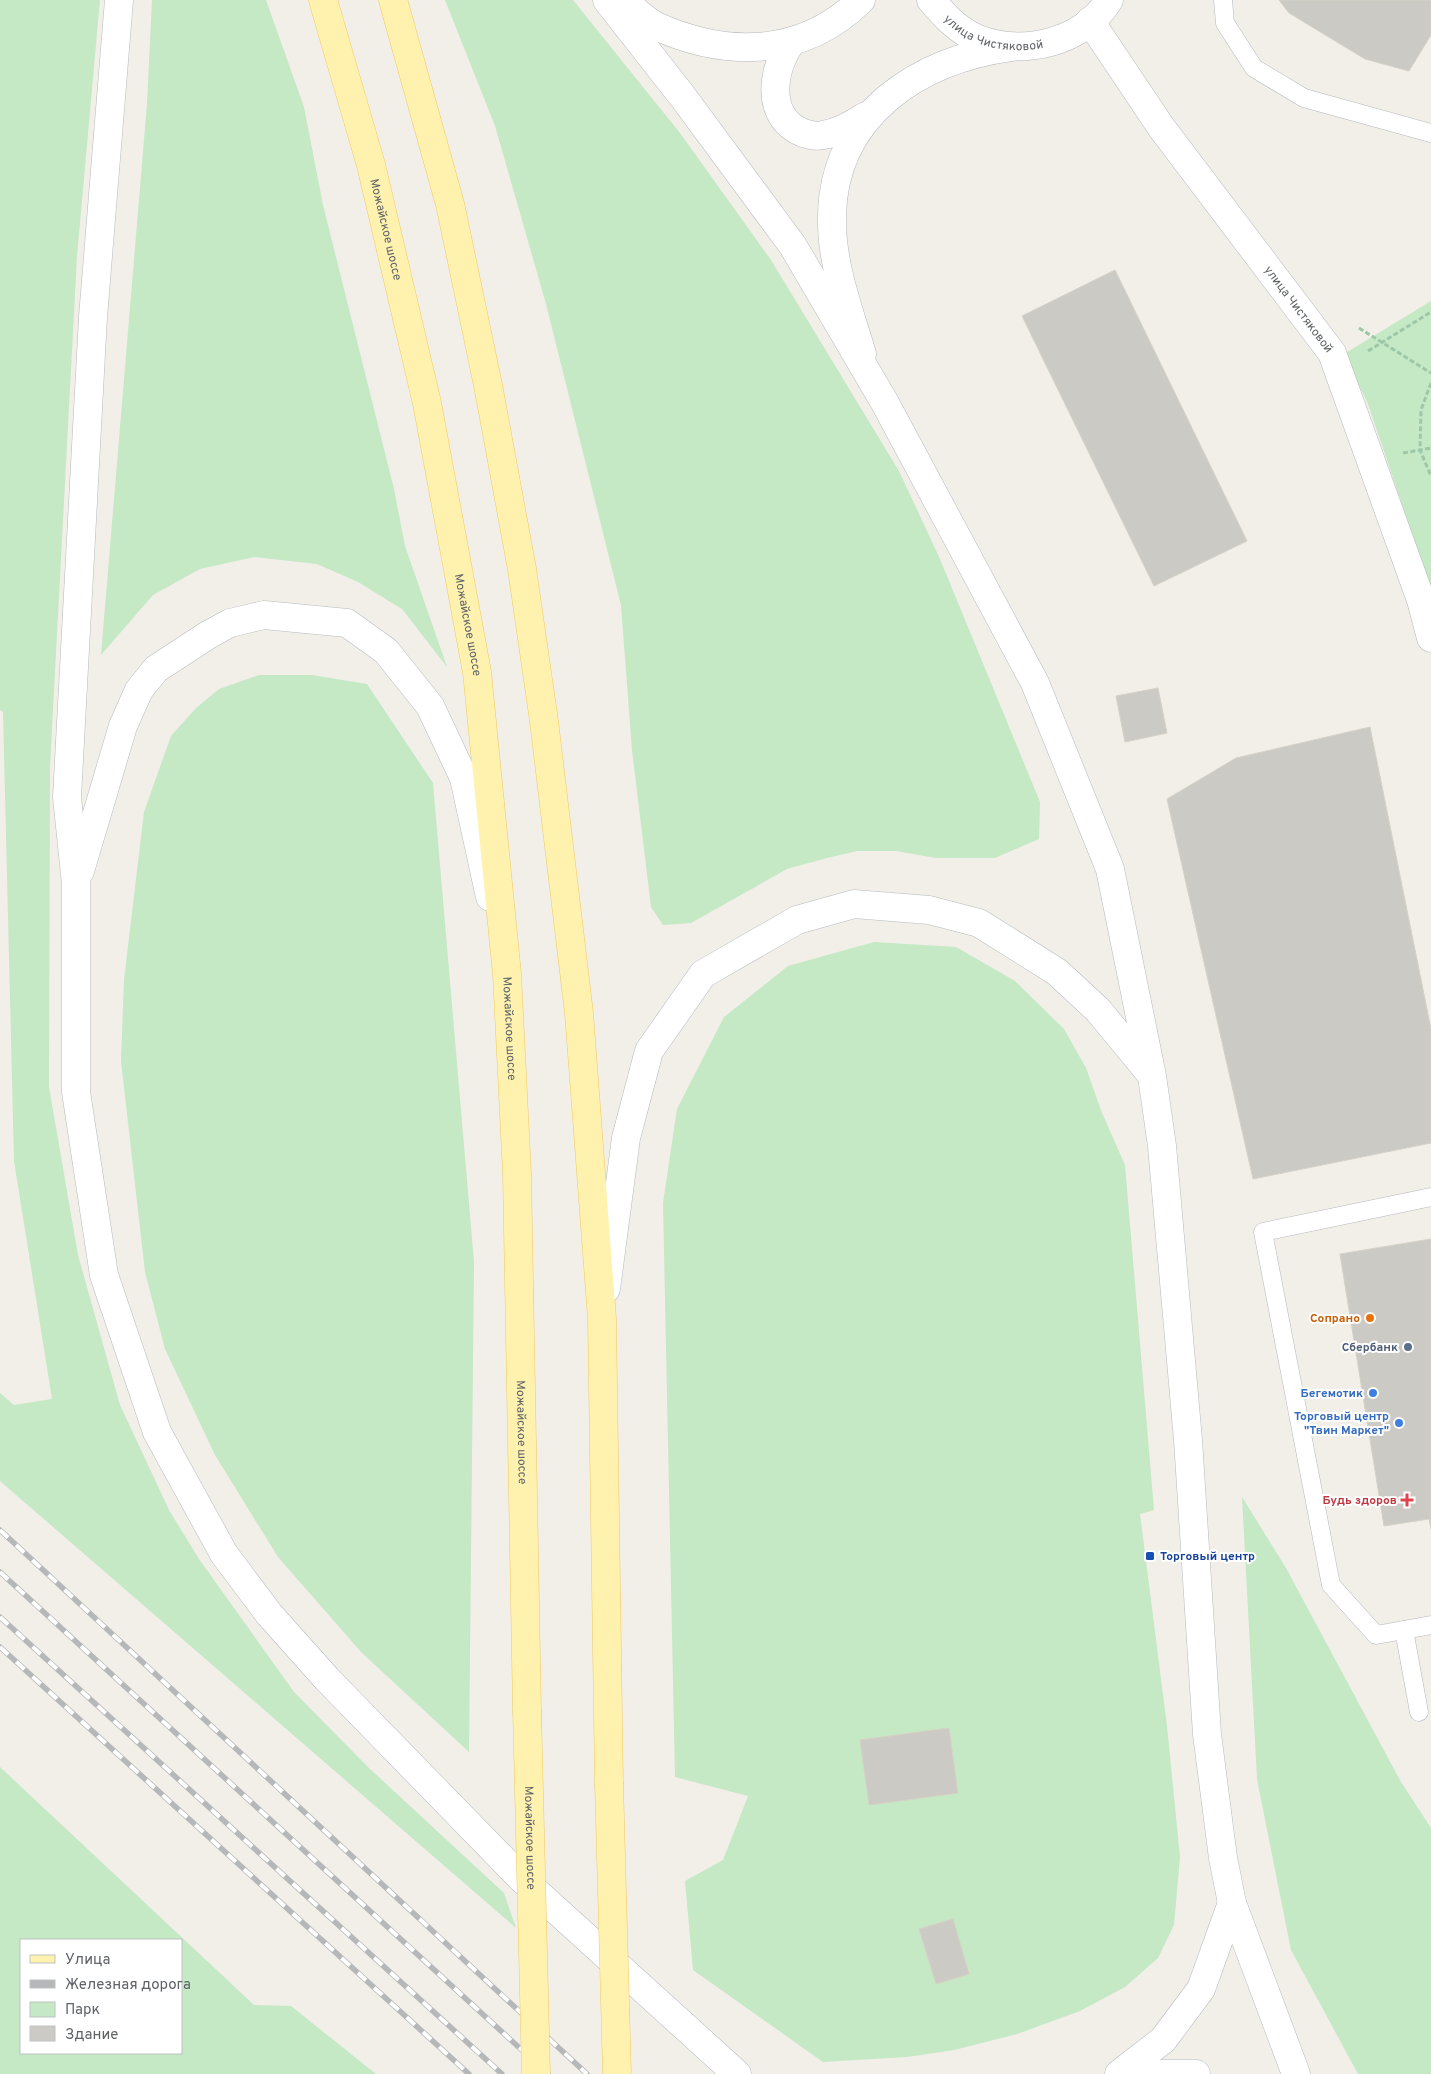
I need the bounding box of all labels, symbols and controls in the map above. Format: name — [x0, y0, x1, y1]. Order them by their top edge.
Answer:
street label: улица Чистяковой — [940, 12, 1045, 55]
street label: Можайское шоссе — [365, 177, 405, 282]
street label: улица Чистяковой — [1260, 263, 1336, 357]
street label: Можайское шоссе — [450, 572, 484, 677]
street label: Можайское шоссе — [498, 976, 519, 1081]
place label: Сопрано — [1310, 1311, 1360, 1327]
marker: Сопрано — [1364, 1312, 1376, 1324]
place label: Сбербанк — [1342, 1340, 1398, 1356]
marker: Сбербанк — [1402, 1341, 1414, 1353]
street label: Можайское шоссе — [512, 1380, 530, 1484]
place label: Бегемотик — [1300, 1386, 1363, 1402]
marker: Бегемотик — [1367, 1387, 1379, 1399]
place label: Торговый центр "Твин Маркет" — [1294, 1409, 1389, 1439]
marker: Торговый центр "Твин Маркет" — [1393, 1417, 1405, 1429]
place label: Будь здоров — [1322, 1493, 1397, 1509]
marker: Будь здоров — [1401, 1494, 1413, 1506]
place label: Торговый центр — [1160, 1549, 1255, 1565]
marker: Торговый центр — [1144, 1550, 1156, 1562]
street label: Можайское шоссе — [520, 1786, 538, 1890]
legend — [20, 1939, 182, 2054]
text: Улица — [65, 1951, 110, 1970]
text: Железная дорога — [65, 1976, 191, 1995]
text: Парк — [65, 2001, 100, 2020]
text: Здание — [65, 2026, 118, 2045]

